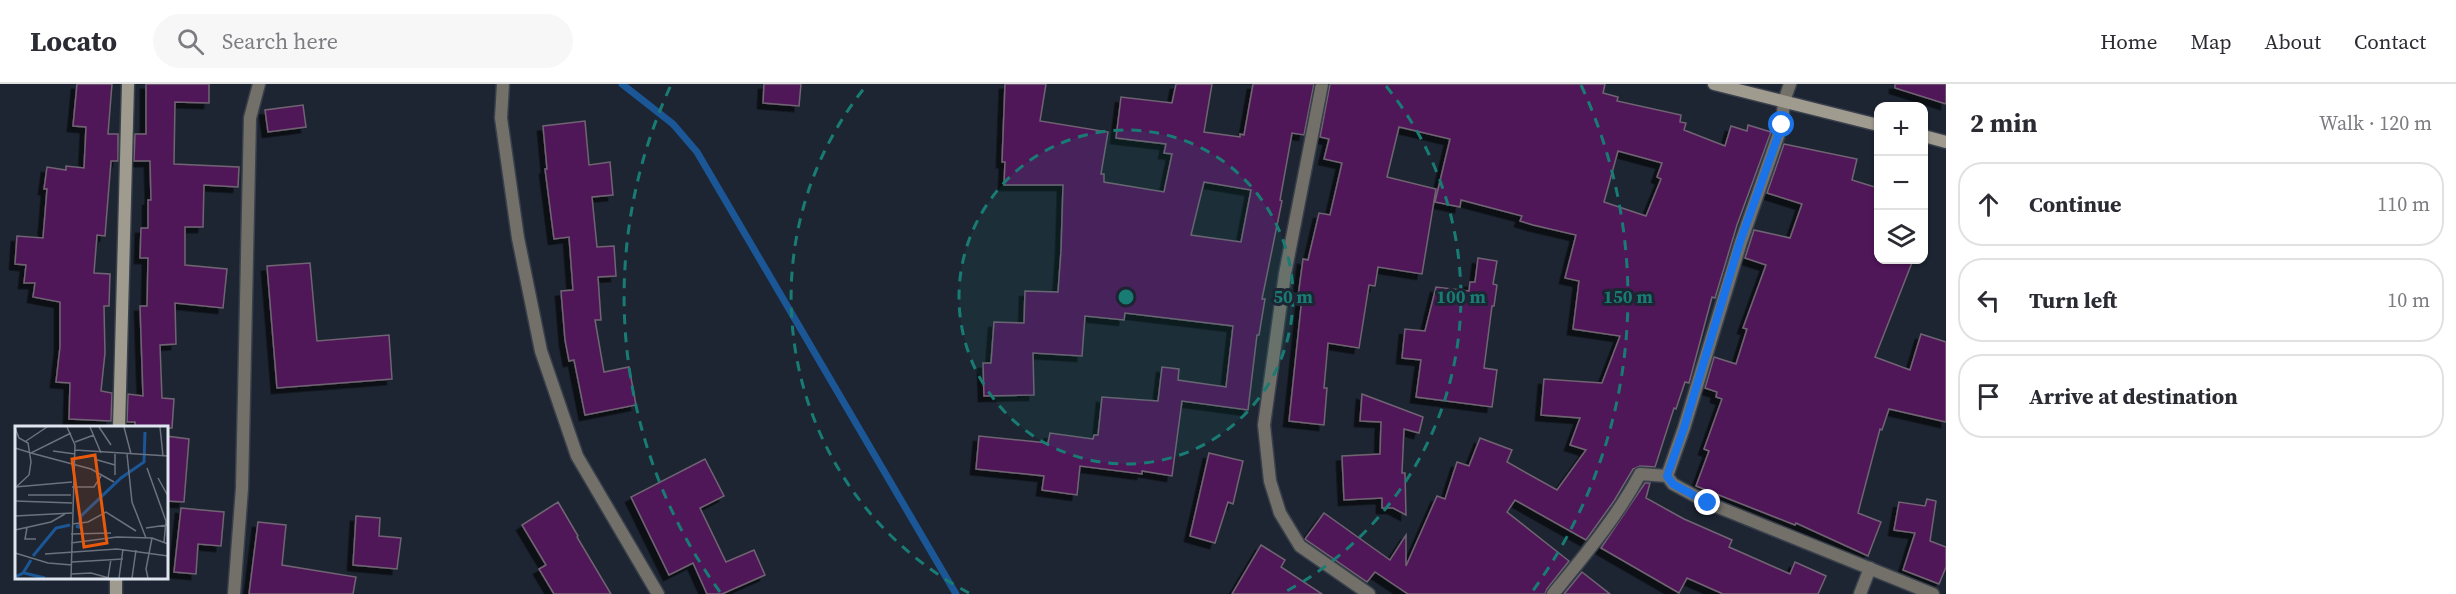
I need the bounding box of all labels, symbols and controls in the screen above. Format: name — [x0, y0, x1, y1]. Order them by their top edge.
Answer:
search box — [153, 14, 573, 68]
text: Locato — [30, 22, 117, 60]
icon: search — [174, 25, 207, 58]
text: Search here — [222, 26, 338, 56]
text: Home — [2100, 27, 2158, 56]
text: Map — [2191, 27, 2232, 56]
text: About — [2265, 27, 2321, 56]
text: Contact — [2354, 27, 2426, 56]
map controls — [1874, 102, 1928, 264]
button: + — [1874, 102, 1928, 156]
text: 2 min — [1970, 105, 2037, 141]
text: Walk · 120 m — [2319, 109, 2432, 137]
route start — [1768, 111, 1794, 137]
button: − — [1874, 156, 1928, 210]
icon: ahead — [1972, 188, 2005, 221]
text: Continue — [2029, 189, 2122, 219]
text: 110 m — [2377, 190, 2430, 218]
button: layers — [1874, 210, 1928, 264]
text: 50 m — [1273, 284, 1313, 309]
text: 100 m — [1436, 284, 1486, 309]
text: 150 m — [1603, 284, 1653, 309]
icon: left — [1972, 284, 2005, 317]
text: Turn left — [2029, 285, 2117, 315]
text: 10 m — [2387, 286, 2430, 314]
centre of rings — [1116, 287, 1136, 307]
icon: arrive — [1972, 380, 2005, 413]
text: Arrive at destination — [2029, 381, 2238, 411]
inset map — [15, 426, 168, 579]
route end — [1694, 489, 1720, 515]

